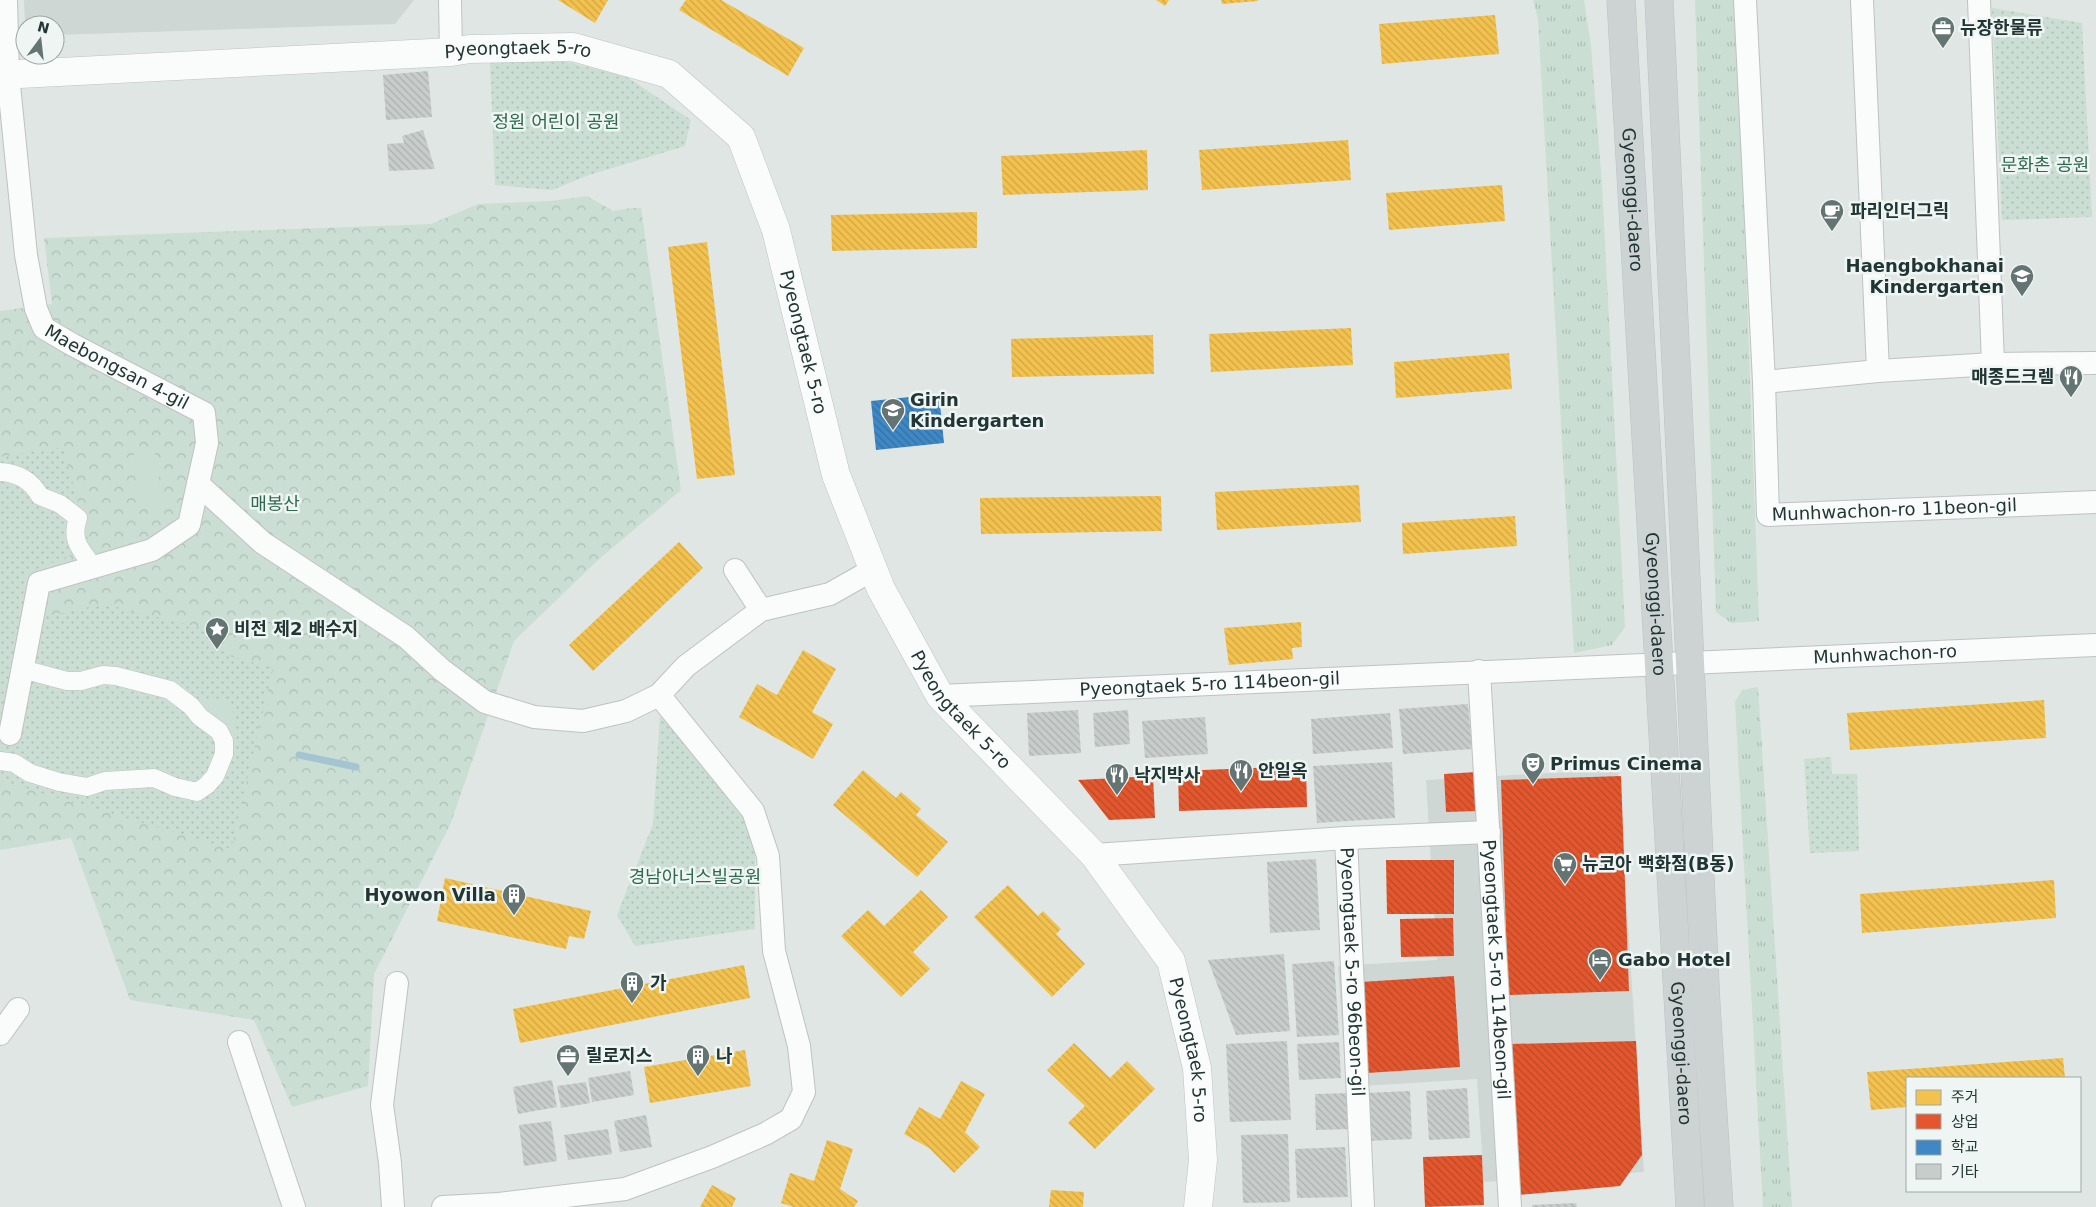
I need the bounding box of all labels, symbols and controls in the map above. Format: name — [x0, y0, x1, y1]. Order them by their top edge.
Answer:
north arrow — [15, 15, 65, 65]
office icon: 뉴장한물류 — [1930, 15, 1956, 49]
place label: 뉴장한물류 — [1960, 17, 2043, 38]
text: N — [36, 18, 51, 37]
street label: Pyeongtaek 5-ro — [444, 36, 594, 62]
park label: 정원 어린이 공원 — [492, 111, 620, 132]
street label: Gyeonggi-daero — [1618, 127, 1648, 272]
park label: 문화촌 공원 — [2001, 154, 2089, 175]
cafe icon: 파리인더그릭 — [1819, 198, 1845, 232]
place label: 파리인더그릭 — [1850, 200, 1949, 221]
place label: Haengbokhanai Kindergarten — [1846, 255, 2004, 297]
school or university icon: Haengbokhanai Kindergarten — [2009, 263, 2035, 297]
street label: Pyeongtaek 5-ro — [776, 268, 832, 416]
street label: Maebongsan 4-gil — [41, 320, 192, 413]
restaurant icon: 매종드크렘 — [2058, 364, 2084, 398]
place label: 매종드크렘 — [1971, 366, 2054, 387]
place label: Girin Kindergarten — [910, 389, 1044, 431]
school or university icon: Girin Kindergarten — [880, 397, 906, 431]
park label: 매봉산 — [250, 493, 300, 514]
street label: Munhwachon-ro 11beon-gil — [1771, 494, 2017, 525]
street label: Gyeonggi-daero — [1641, 531, 1671, 677]
place icon: 비전 제2 배수지 — [204, 616, 230, 650]
place label: 비전 제2 배수지 — [234, 618, 358, 639]
street label: Munhwachon-ro — [1813, 640, 1957, 667]
street label: Pyeongtaek 5-ro — [907, 646, 1016, 773]
street label: Pyeongtaek 5-ro 114beon-gil — [1079, 667, 1340, 700]
theatre icon: Primus Cinema — [1520, 751, 1546, 785]
place label: Primus Cinema — [1550, 753, 1702, 774]
restaurant icon: 안일옥 — [1228, 758, 1254, 792]
place label: 안일옥 — [1258, 760, 1308, 781]
restaurant icon: 낙지박사 — [1104, 762, 1130, 796]
place label: 낙지박사 — [1134, 764, 1201, 785]
street label: Pyeongtaek 5-ro 114beon-gil — [1479, 839, 1515, 1100]
street label: Pyeongtaek 5-ro 96beon-gil — [1336, 847, 1369, 1097]
supermarket icon: 뉴코아 백화점(B동) — [1552, 851, 1578, 885]
place label: 뉴코아 백화점(B동) — [1582, 853, 1734, 874]
park label: 경남아너스빌공원 — [629, 866, 761, 887]
building icon: Hyowon Villa — [501, 882, 527, 916]
place label: Hyowon Villa — [364, 884, 496, 905]
hotel icon: Gabo Hotel — [1587, 947, 1613, 981]
place label: Gabo Hotel — [1618, 949, 1731, 970]
building icon: 가 — [619, 970, 645, 1004]
place label: 가 — [650, 972, 667, 993]
street label: Pyeongtaek 5-ro — [1165, 975, 1212, 1123]
street label: Gyeonggi-daero — [1667, 981, 1696, 1126]
office icon: 릴로지스 — [555, 1043, 581, 1077]
building icon: 나 — [685, 1043, 711, 1077]
place label: 릴로지스 — [586, 1045, 652, 1066]
place label: 나 — [716, 1045, 733, 1066]
legend — [1906, 1077, 2081, 1192]
text: 주거 — [1951, 1088, 1979, 1106]
text: 상업 — [1951, 1113, 1979, 1131]
text: 학교 — [1951, 1138, 1979, 1156]
text: 기타 — [1951, 1163, 1979, 1181]

